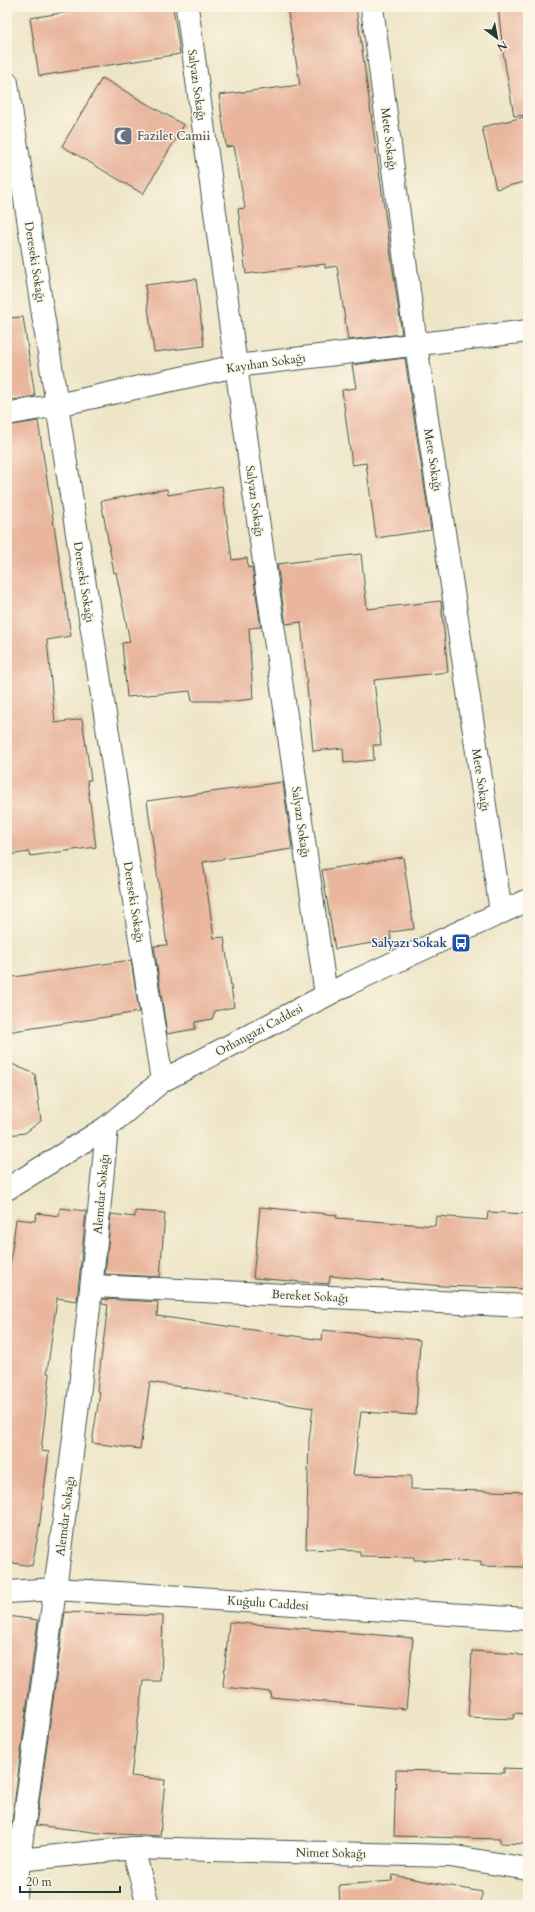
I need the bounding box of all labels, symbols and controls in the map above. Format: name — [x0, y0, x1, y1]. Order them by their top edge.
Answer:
north arrow — [477, 18, 517, 58]
text: N — [494, 37, 510, 55]
street label: Salyazı Sokağı — [184, 48, 210, 122]
street label: Mete Sokağı — [377, 107, 401, 172]
mosque icon: Fazilet Camii — [112, 125, 134, 147]
place label: Fazilet Camii — [137, 128, 210, 144]
street label: Dereseki Sokağı — [21, 220, 49, 304]
street label: Kayıhan Sokağı — [225, 349, 307, 376]
street label: Mete Sokağı — [420, 427, 446, 493]
street label: Salyazı Sokağı — [242, 464, 268, 538]
street label: Dereseki Sokağı — [70, 540, 98, 624]
street label: Mete Sokağı — [468, 747, 494, 813]
street label: Salyazı Sokağı — [288, 785, 314, 859]
street label: Dereseki Sokağı — [120, 860, 148, 944]
bus stop icon: Salyazı Sokak — [450, 932, 472, 954]
place label: Salyazı Sokak — [372, 935, 448, 951]
street label: Orhangazi Caddesi — [212, 1000, 306, 1060]
street label: Alemdar Sokağı — [90, 1153, 113, 1235]
street label: Bereket Sokağı — [271, 1286, 349, 1306]
street label: Alemdar Sokağı — [52, 1474, 78, 1557]
street label: Kuğulu Caddesi — [227, 1592, 310, 1614]
street label: Nimet Sokağı — [296, 1844, 367, 1862]
scale bar — [20, 1868, 120, 1894]
text: 20 m — [26, 1874, 53, 1890]

